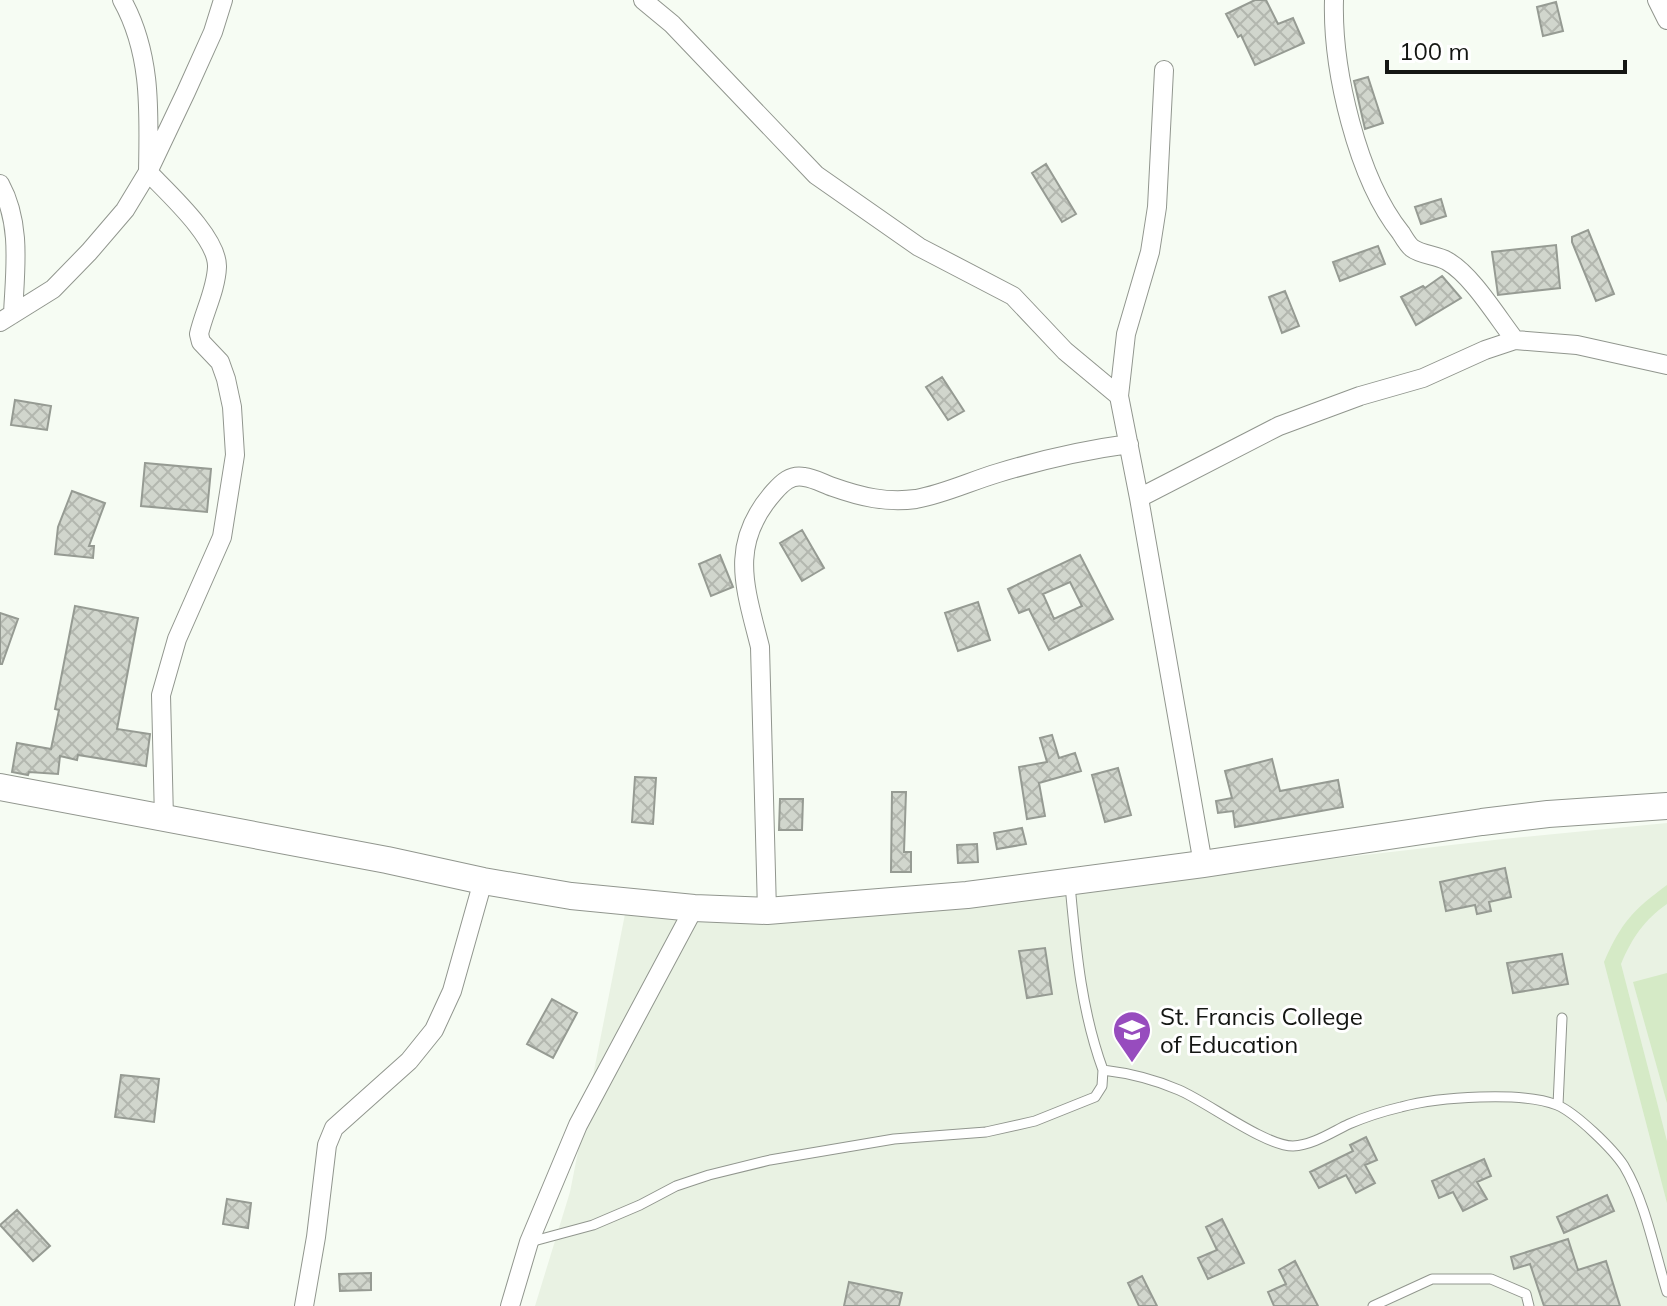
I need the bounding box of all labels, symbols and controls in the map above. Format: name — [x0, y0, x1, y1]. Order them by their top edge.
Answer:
scale bar — [1387, 24, 1625, 74]
text: 100 m — [1399, 36, 1470, 66]
place label: St. Francis College of Education — [1160, 1001, 1363, 1059]
school or university icon: St. Francis College of Education — [1111, 1009, 1153, 1064]

